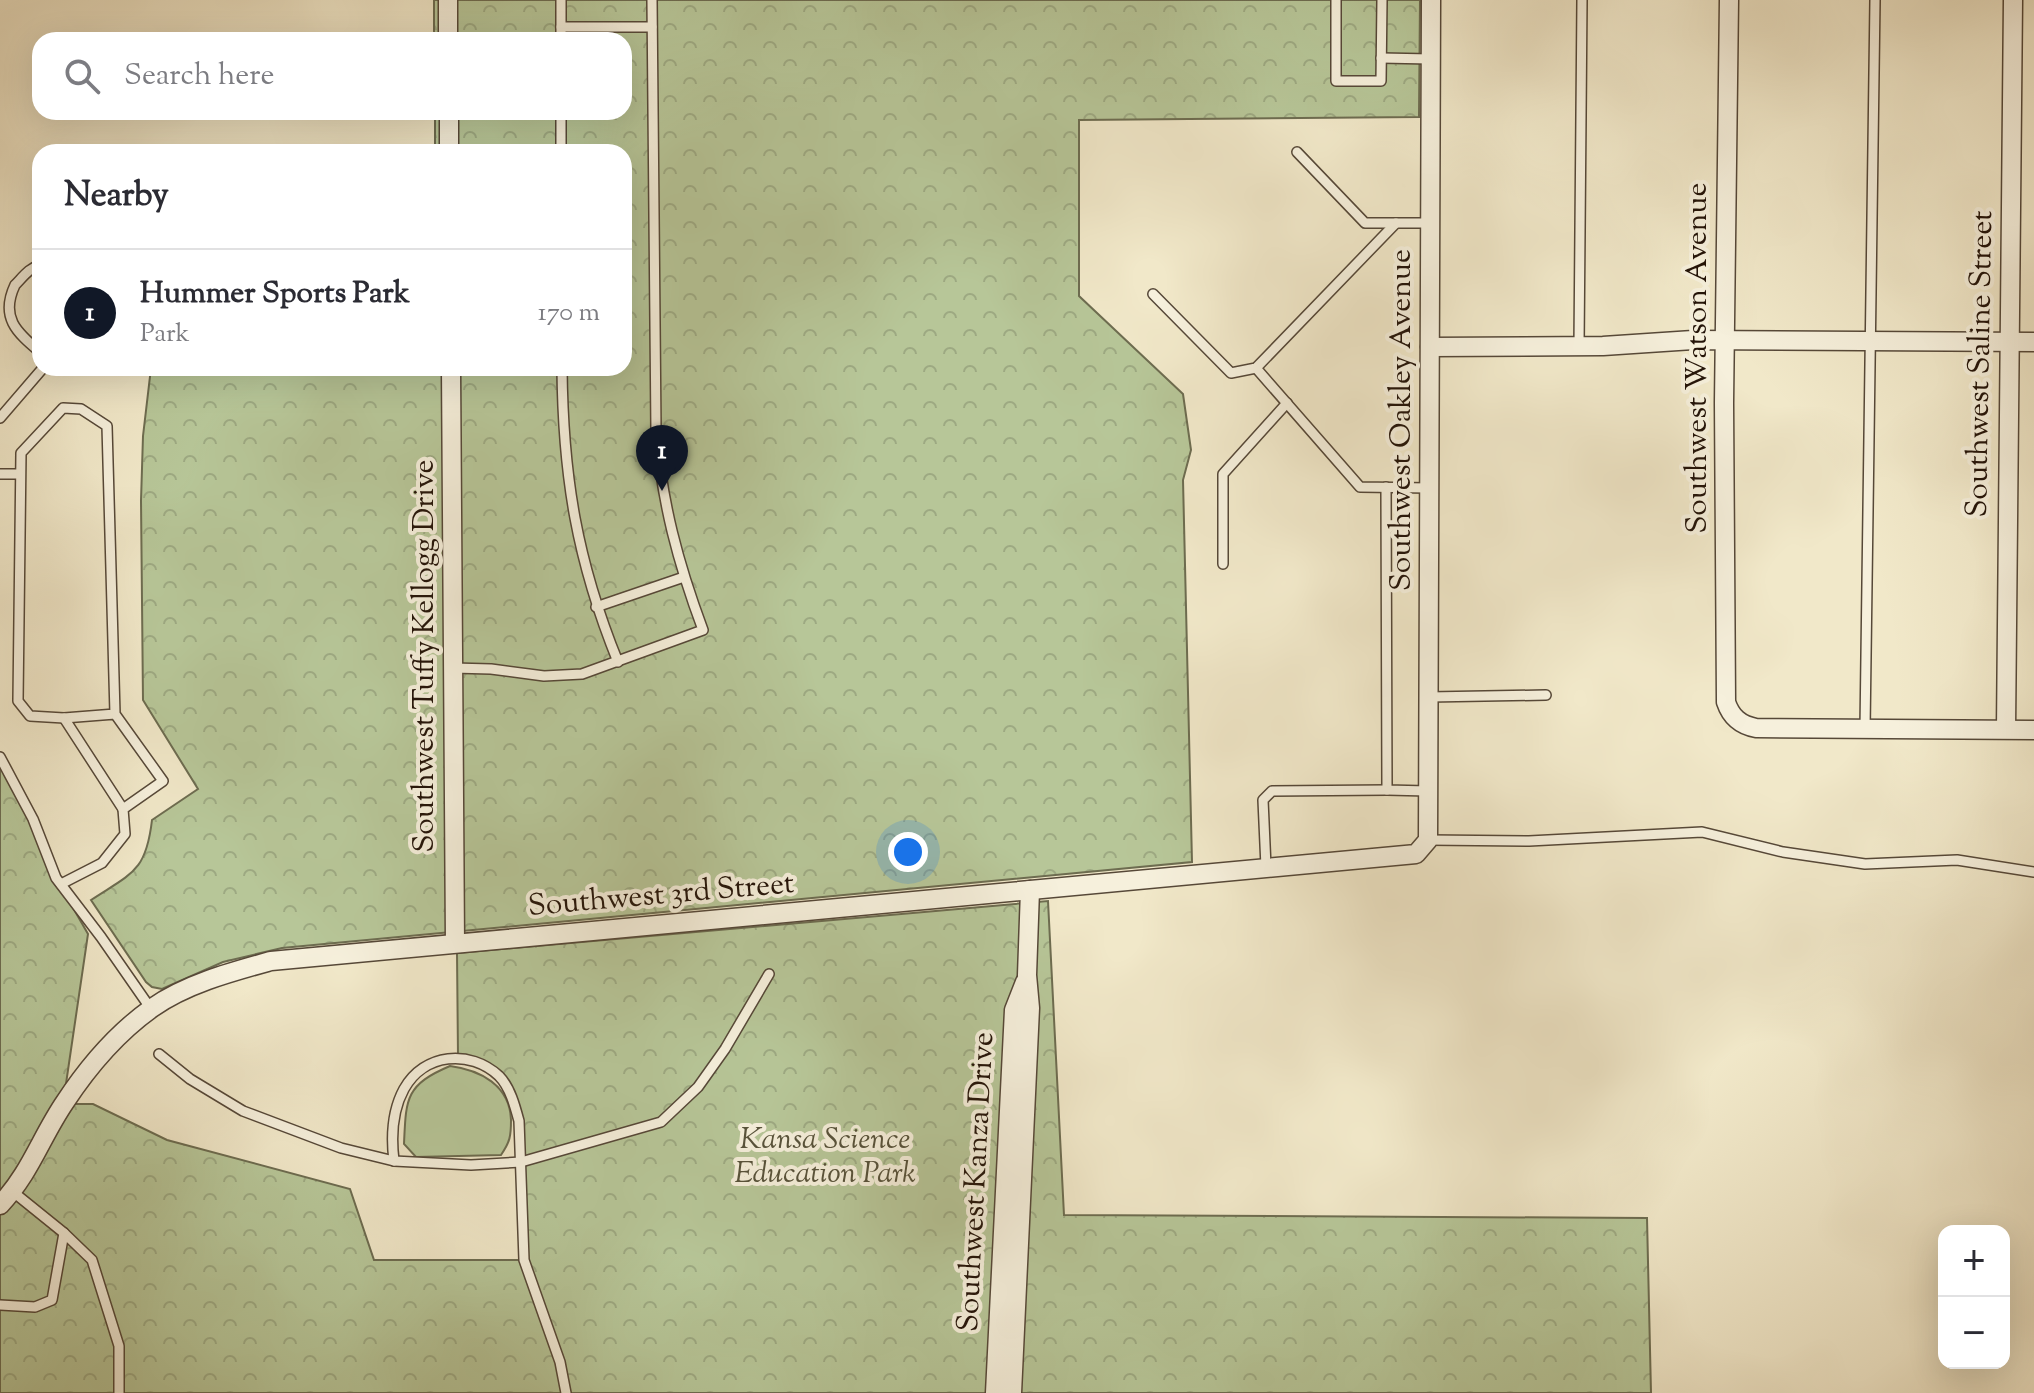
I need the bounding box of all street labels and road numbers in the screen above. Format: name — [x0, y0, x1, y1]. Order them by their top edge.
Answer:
street label: Southwest Watson Avenue — [1677, 182, 1720, 534]
street label: Southwest Saline Street — [1957, 210, 2005, 518]
street label: Southwest Oakley Avenue — [1381, 249, 1424, 591]
street label: Southwest Tuffy Kellogg Drive — [404, 459, 447, 853]
street label: Southwest 3rd Street — [526, 863, 796, 929]
street label: Southwest Kanza Drive — [948, 1031, 1006, 1333]

